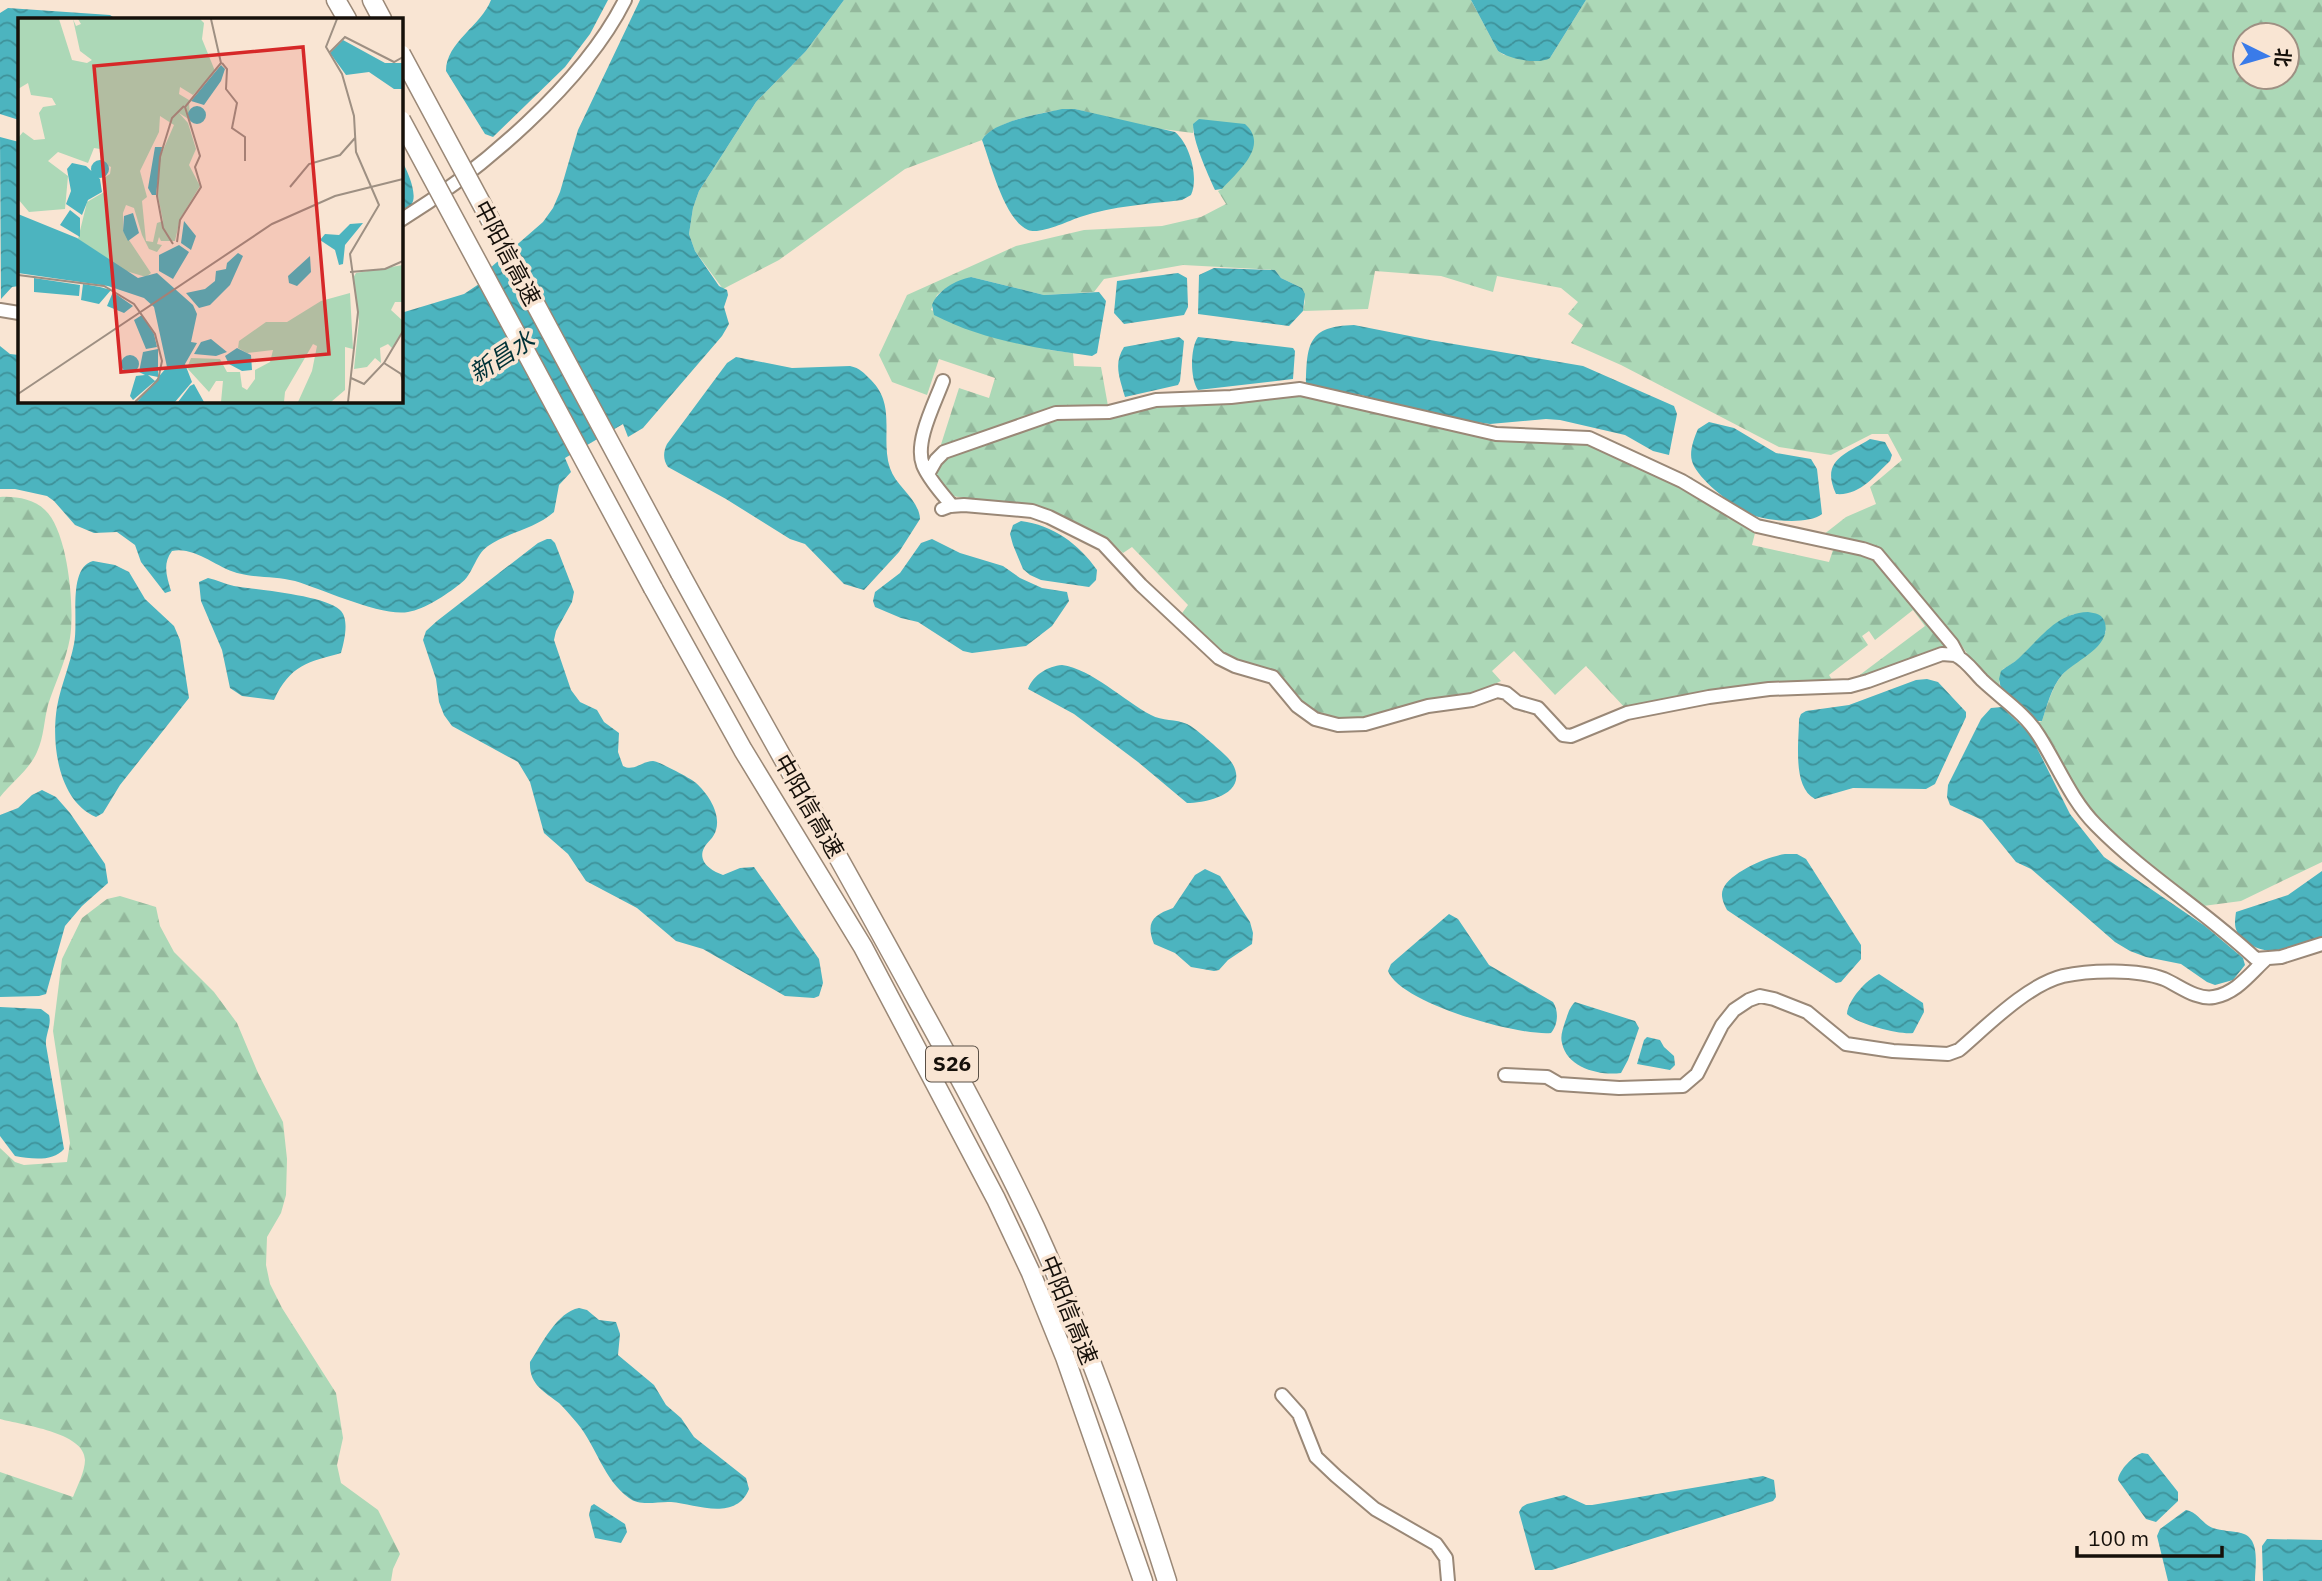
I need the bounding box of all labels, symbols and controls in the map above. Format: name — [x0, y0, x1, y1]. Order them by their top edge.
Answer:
inset map — [18, 18, 402, 402]
north arrow — [2231, 21, 2301, 91]
text: 北 — [2270, 47, 2296, 68]
street label: 中阳信高速 — [468, 195, 548, 310]
water label: 新昌水 — [463, 323, 541, 389]
street label: 中阳信高速 — [768, 748, 852, 863]
road number: S26 — [926, 1046, 978, 1082]
street label: 中阳信高速 — [1034, 1251, 1105, 1369]
scale bar — [2077, 1514, 2222, 1558]
text: 100 m — [2088, 1524, 2149, 1552]

